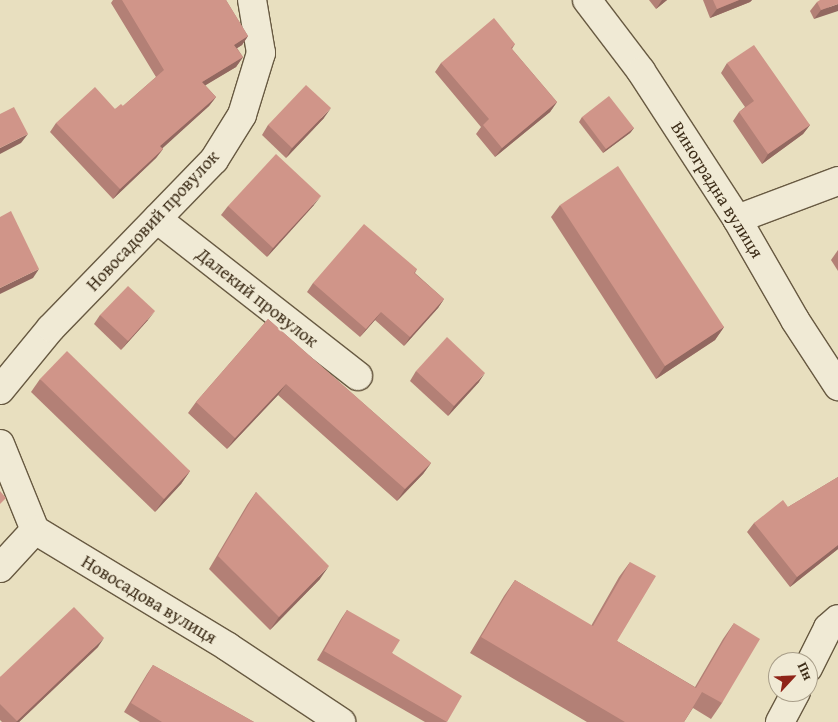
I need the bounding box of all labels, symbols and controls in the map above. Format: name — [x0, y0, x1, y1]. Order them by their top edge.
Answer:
street label: Виноградна вулиця — [666, 118, 768, 262]
street label: Новосадовий провулок — [82, 146, 224, 296]
street label: Далекий провулок — [192, 244, 322, 352]
street label: Новосадова вулиця — [78, 551, 220, 649]
north arrow — [768, 652, 818, 702]
text: Пн — [793, 659, 819, 683]

